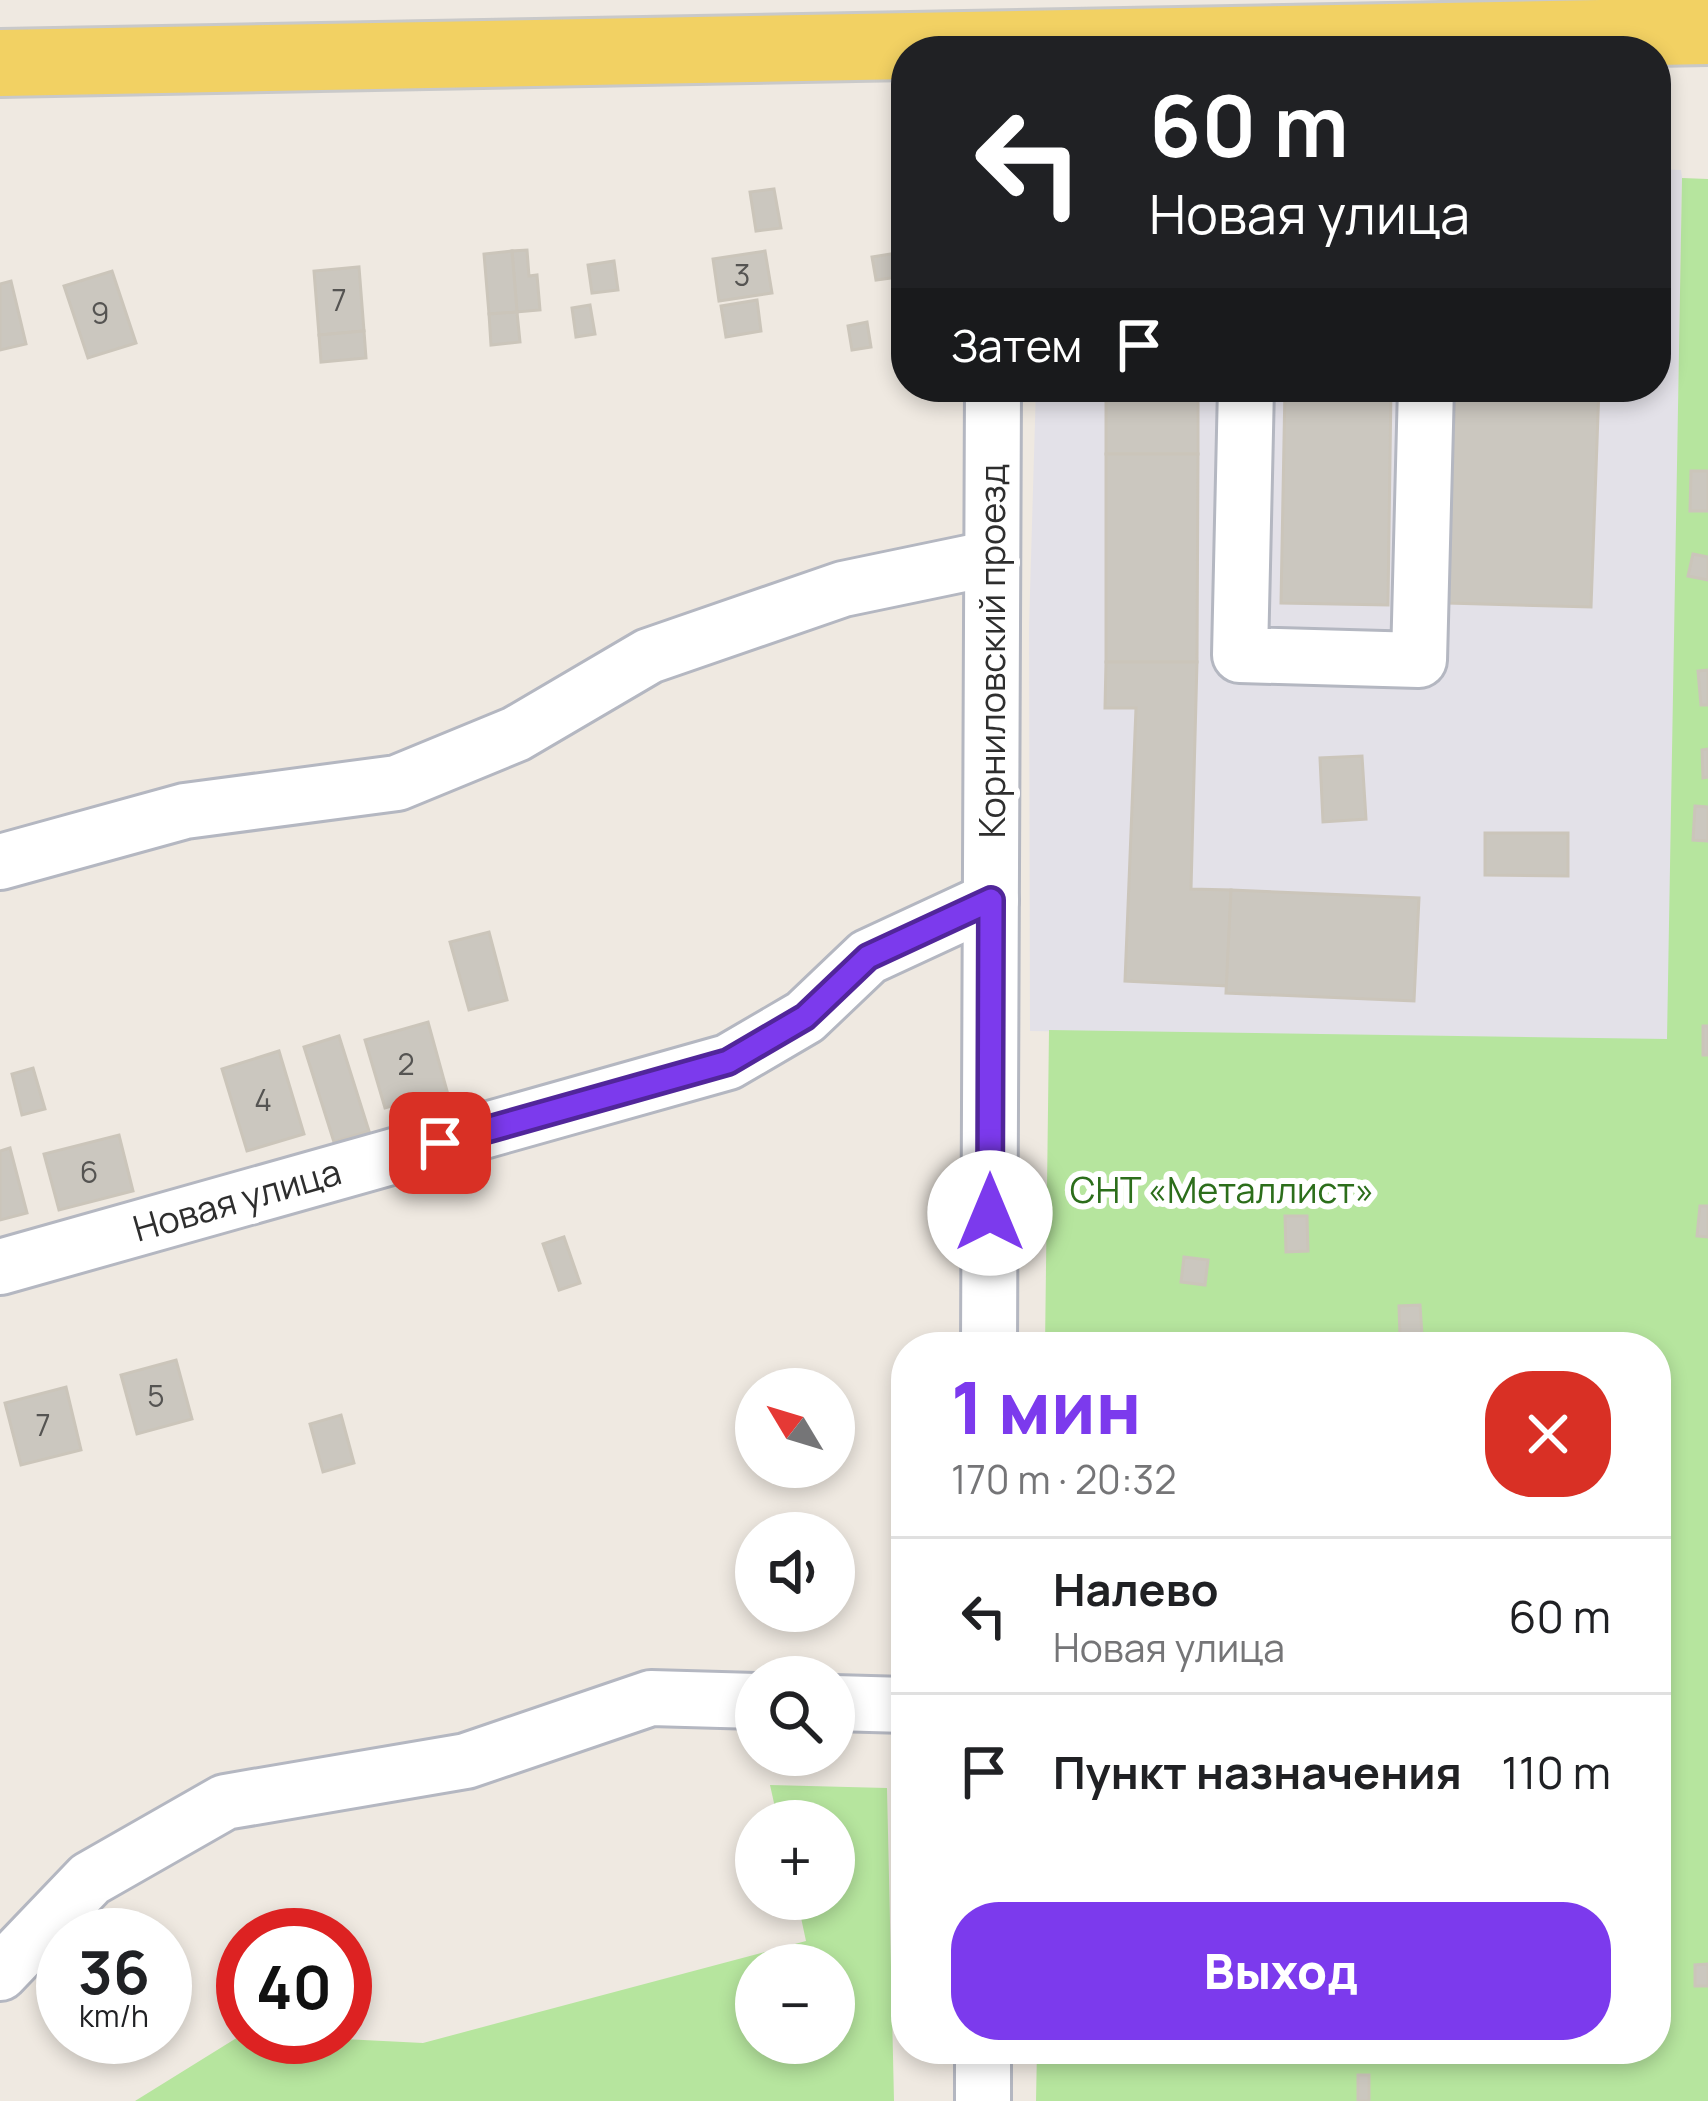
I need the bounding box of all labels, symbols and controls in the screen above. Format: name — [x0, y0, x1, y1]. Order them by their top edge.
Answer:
text: 60 m — [1149, 67, 1349, 182]
icon: left — [951, 84, 1107, 240]
text: Новая улица — [1149, 176, 1470, 250]
house number: 3 — [734, 254, 750, 295]
house number: 7 — [331, 279, 347, 320]
house number: 9 — [91, 292, 109, 333]
icon: arrive — [1106, 312, 1172, 378]
text: Затем — [951, 314, 1082, 376]
street label: Корниловский проезд — [967, 464, 1016, 838]
house number: 2 — [397, 1043, 415, 1084]
house number: 4 — [254, 1079, 272, 1120]
pin — [389, 1092, 491, 1194]
icon: arrive — [407, 1110, 473, 1176]
street label: Новая улица — [127, 1146, 346, 1253]
position arrow — [927, 1150, 1053, 1276]
house number: 6 — [80, 1151, 98, 1192]
park label: СНТ «Металлист» — [1070, 1165, 1374, 1214]
text: 1 мин — [951, 1357, 1141, 1456]
north arrow — [735, 1368, 855, 1488]
map controls — [735, 1368, 855, 2064]
button: close — [1485, 1371, 1611, 1497]
house number: 5 — [147, 1375, 165, 1416]
house number: 7 — [35, 1404, 51, 1445]
text: 170 m · 20:32 — [951, 1452, 1176, 1506]
button: sound — [735, 1512, 855, 1632]
text: Налево — [1053, 1558, 1219, 1620]
icon: left — [951, 1583, 1017, 1649]
text: 60 m — [1508, 1585, 1611, 1647]
text: Новая улица — [1053, 1620, 1285, 1674]
button: search — [735, 1656, 855, 1776]
icon: arrive — [951, 1739, 1017, 1805]
text: Пункт назначения — [1053, 1741, 1462, 1803]
text: 110 m — [1501, 1741, 1611, 1803]
button: + — [735, 1800, 855, 1920]
button: Выход — [951, 1902, 1611, 2040]
speed limit sign: 40 — [216, 1908, 372, 2064]
text: 36 — [78, 1930, 150, 2012]
button: − — [735, 1944, 855, 2064]
text: km/h — [79, 1995, 149, 2036]

